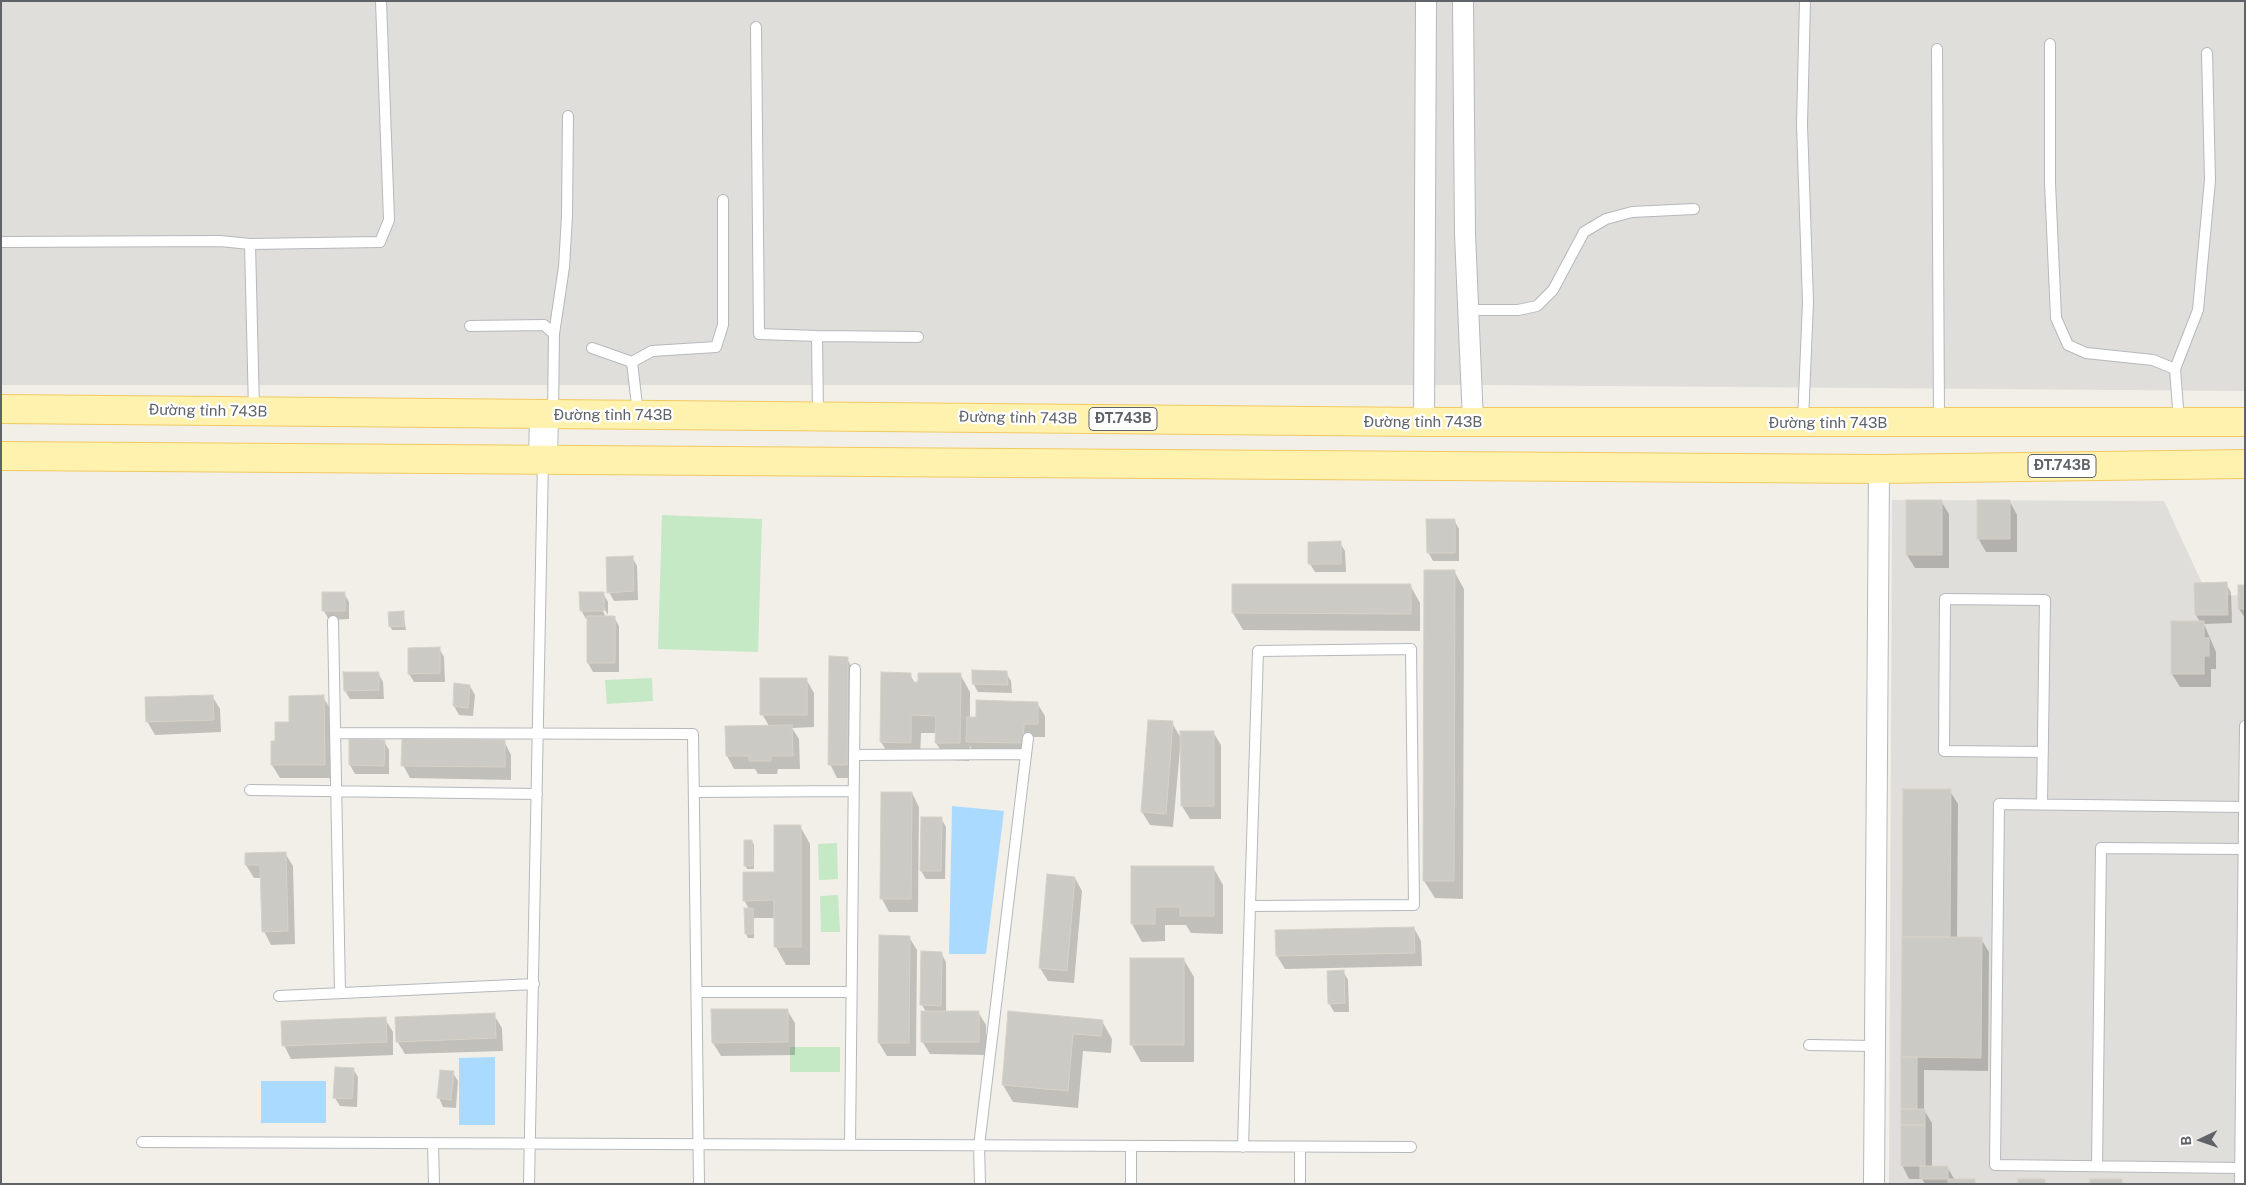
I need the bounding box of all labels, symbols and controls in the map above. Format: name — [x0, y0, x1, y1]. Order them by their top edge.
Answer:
street label: Đường tỉnh 743B — [148, 401, 268, 421]
street label: Đường tỉnh 743B — [554, 406, 672, 424]
street label: Đường tỉnh 743B — [958, 408, 1078, 428]
road number: ĐT.743B — [1089, 408, 1157, 430]
street label: Đường tỉnh 743B — [1364, 413, 1482, 431]
street label: Đường tỉnh 743B — [1769, 414, 1887, 432]
road number: ĐT.743B — [2028, 454, 2096, 478]
north arrow — [2176, 1115, 2226, 1165]
text: B — [2178, 1136, 2194, 1146]

